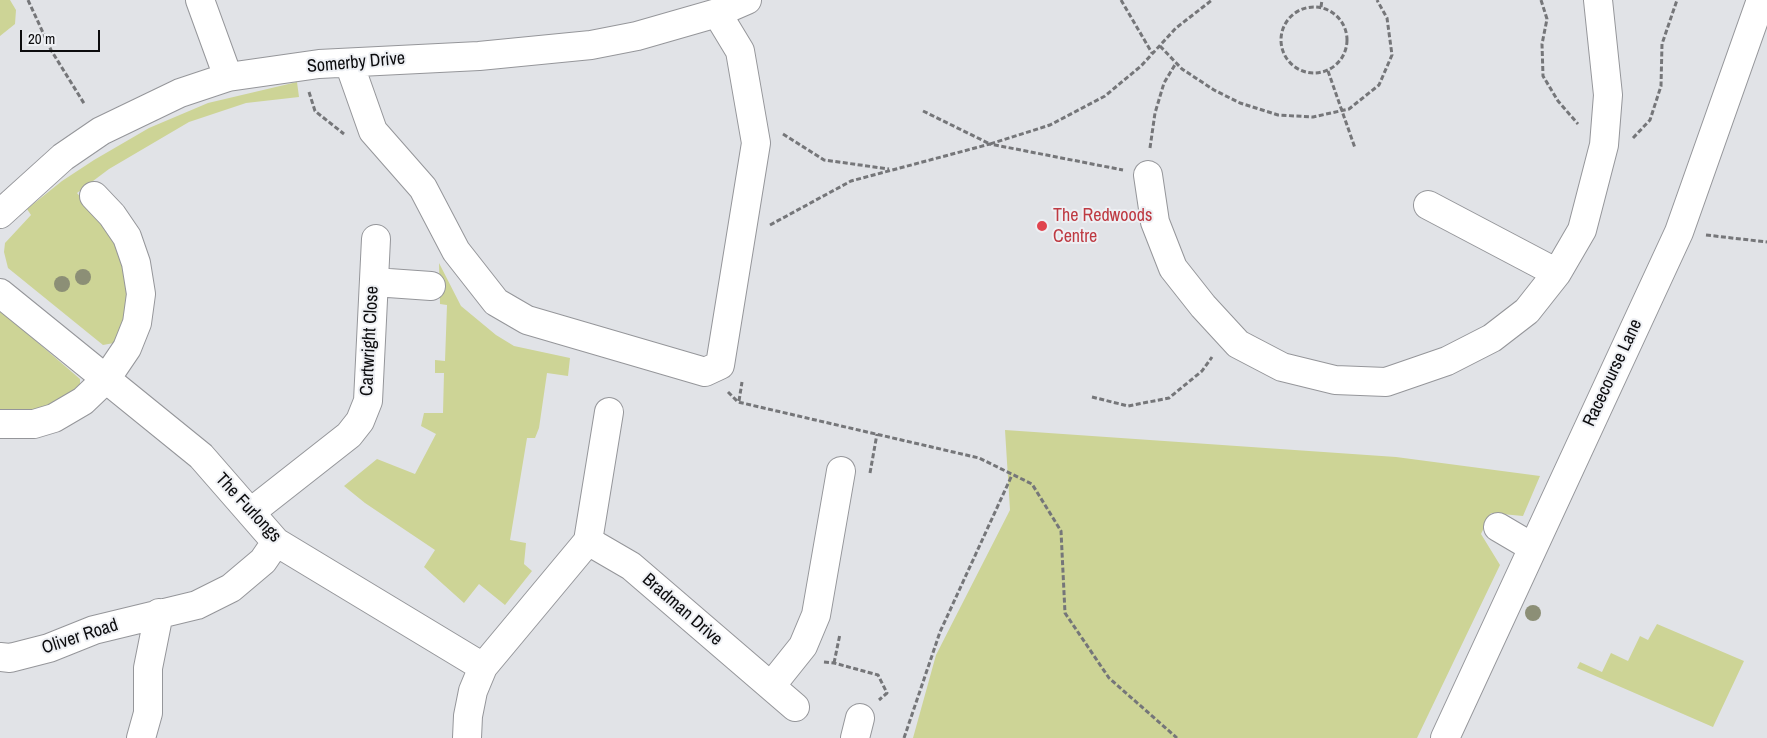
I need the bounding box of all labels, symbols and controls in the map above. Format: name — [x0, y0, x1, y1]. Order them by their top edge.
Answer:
scale bar — [22, 20, 102, 52]
text: 20 m — [28, 28, 55, 49]
street label: Somerby Drive — [306, 48, 406, 78]
place label: The Redwoods Centre — [1053, 205, 1152, 248]
marker: The Redwoods Centre — [1035, 219, 1049, 233]
street label: Cartwright Close — [356, 286, 384, 396]
street label: Racecourse Lane — [1579, 316, 1647, 430]
street label: The Furlongs — [210, 469, 286, 547]
street label: Bradman Drive — [637, 569, 727, 651]
street label: Oliver Road — [39, 615, 121, 659]

